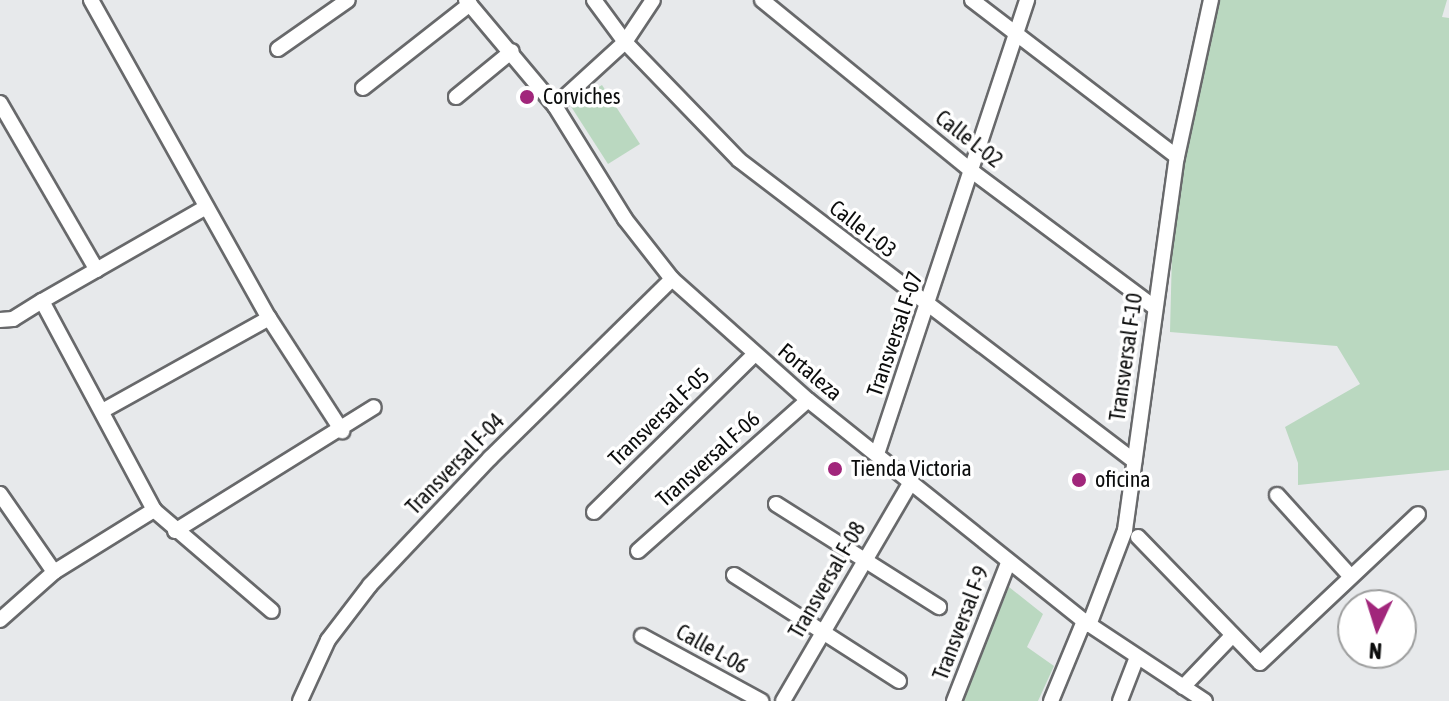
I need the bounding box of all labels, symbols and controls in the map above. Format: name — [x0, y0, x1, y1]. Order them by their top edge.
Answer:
place label: Corviches — [543, 84, 620, 110]
marker: Corviches — [518, 88, 536, 106]
street label: Calle L-02 — [930, 105, 1008, 173]
street label: Calle L-03 — [824, 195, 902, 263]
street label: Transversal F-07 — [861, 268, 929, 400]
street label: Transversal F-10 — [1104, 291, 1148, 423]
street label: Fortaleza — [773, 338, 847, 406]
street label: Transversal F-05 — [603, 362, 715, 472]
street label: Transversal F-06 — [651, 406, 765, 512]
street label: Transversal F-04 — [400, 408, 510, 520]
place label: Tienda Victoria — [851, 456, 972, 482]
marker: Tienda Victoria — [826, 460, 844, 478]
place label: oficina — [1095, 467, 1151, 493]
marker: oficina — [1070, 471, 1088, 489]
street label: Transversal F-08 — [783, 517, 871, 643]
street label: Transversal F-9 — [927, 562, 995, 684]
north arrow — [1337, 589, 1417, 669]
street label: Calle L-06 — [671, 619, 753, 679]
text: N — [1368, 638, 1383, 664]

